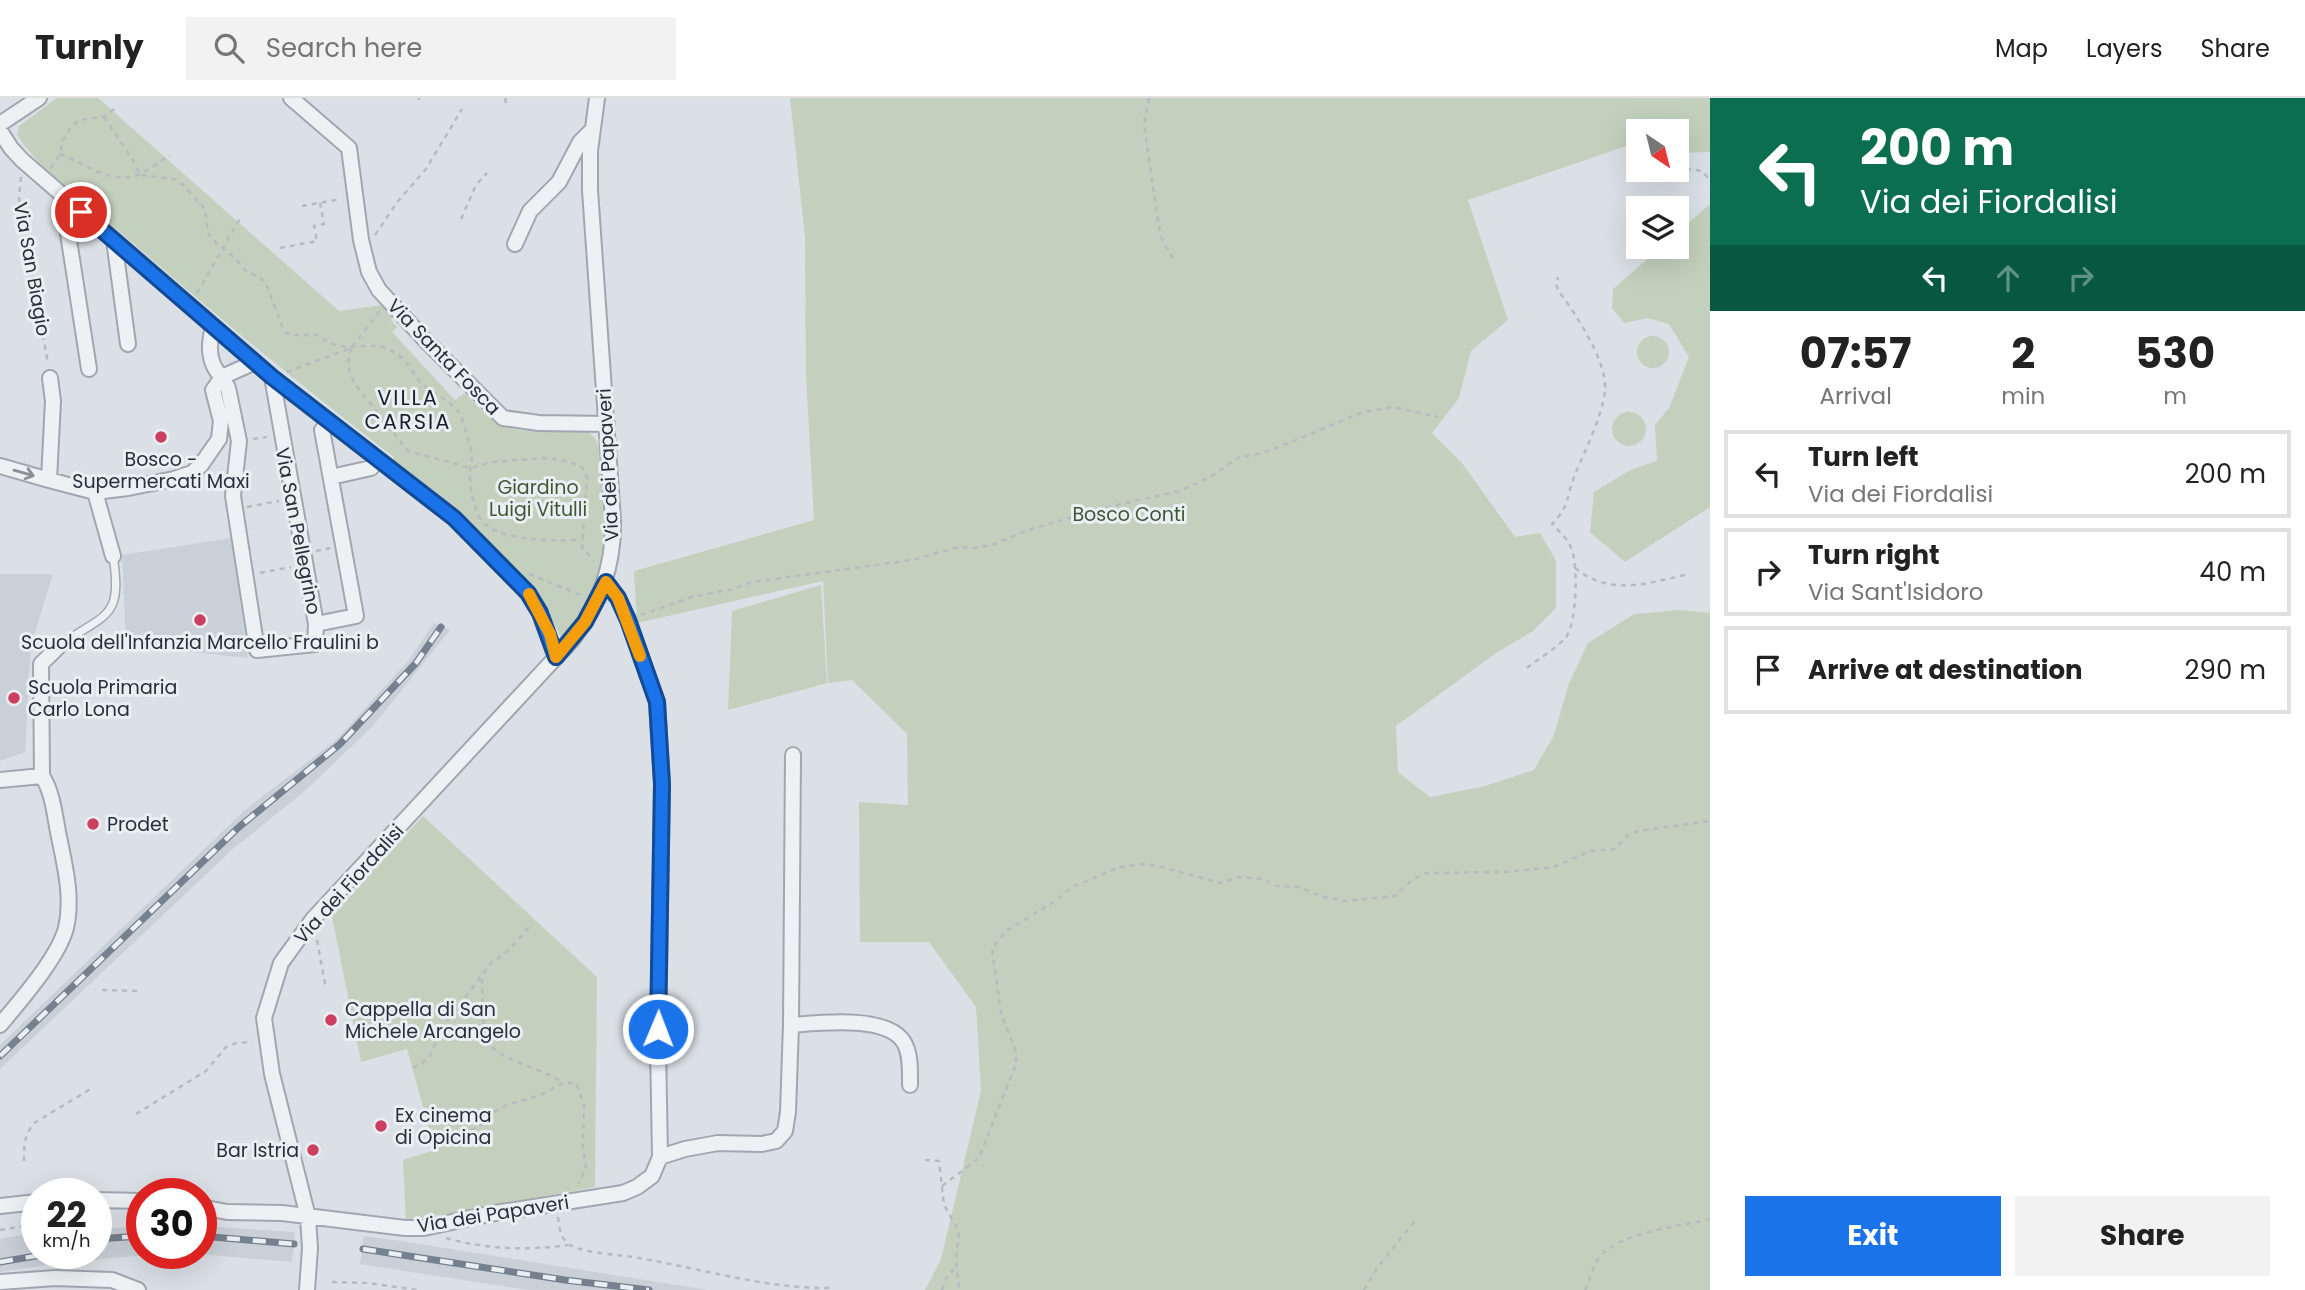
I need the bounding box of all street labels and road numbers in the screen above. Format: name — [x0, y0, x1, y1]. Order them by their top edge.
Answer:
street label: Via San Biagio — [7, 200, 57, 338]
street label: Via Santa Fosca — [381, 293, 507, 421]
street label: Via dei Papaveri — [591, 388, 625, 542]
street label: Via San Pellegrino — [269, 445, 327, 617]
street label: Via dei Fiordalisi — [288, 818, 410, 950]
street label: Via dei Papaveri — [415, 1189, 571, 1239]

